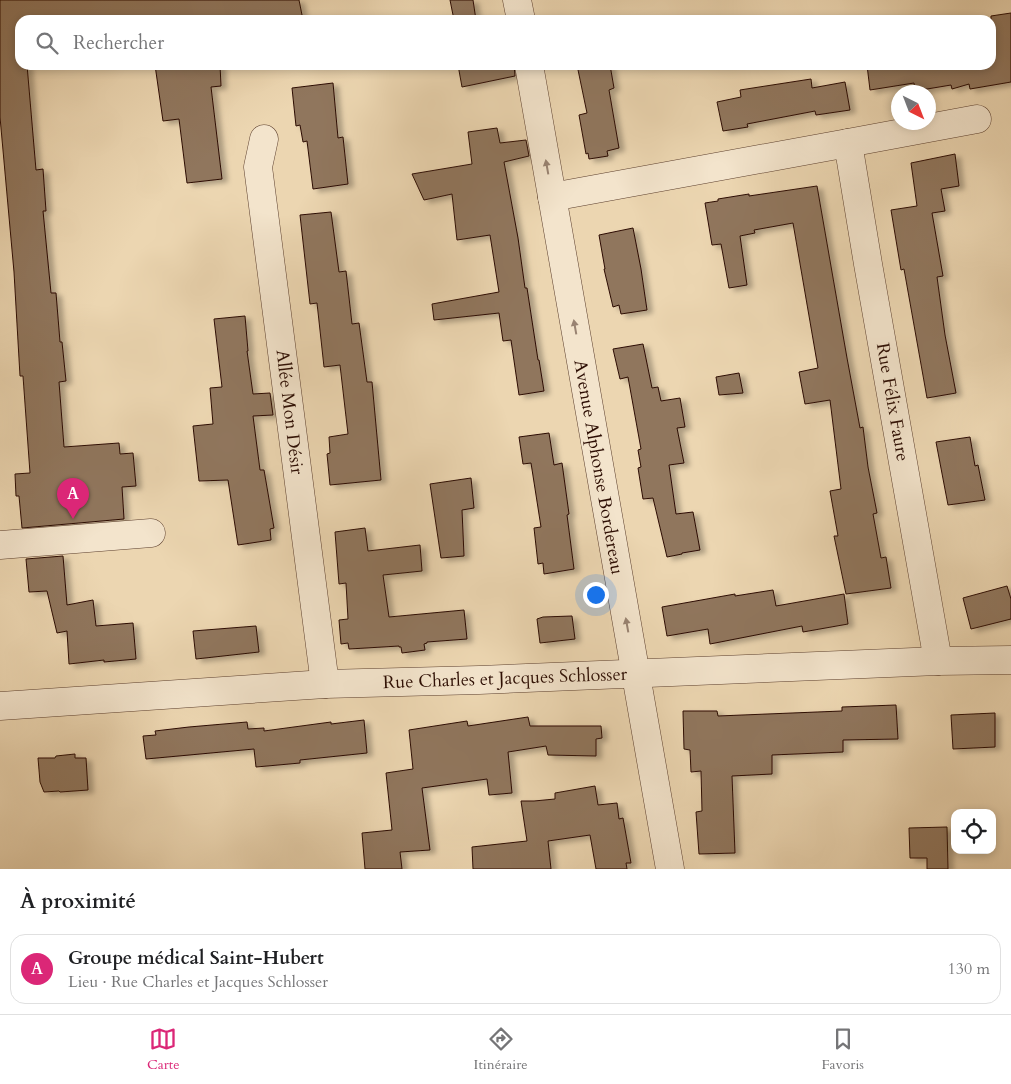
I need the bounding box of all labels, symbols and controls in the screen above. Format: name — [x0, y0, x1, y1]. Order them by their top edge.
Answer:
search box — [15, 15, 996, 70]
icon: search — [33, 29, 61, 57]
text: Rechercher — [73, 30, 164, 56]
north arrow — [891, 85, 936, 130]
one-way arrow — [542, 159, 550, 175]
one-way arrow — [570, 319, 578, 335]
street label: Rue Félix Faure — [870, 341, 915, 463]
street label: Allée Mon Désir — [269, 348, 310, 476]
street label: Avenue Alphonse Bordereau — [567, 358, 630, 577]
pin: A — [57, 478, 89, 519]
your location — [583, 582, 609, 608]
one-way arrow — [622, 617, 630, 633]
street label: Rue Charles et Jacques Schlosser — [382, 662, 628, 695]
map controls — [951, 809, 996, 854]
button: locate — [951, 809, 996, 854]
text: À proximité — [20, 887, 136, 916]
text: Groupe médical Saint-Hubert — [68, 945, 324, 971]
text: A — [31, 958, 43, 980]
text: 130 m — [948, 958, 990, 980]
text: Lieu · Rue Charles et Jacques Schlosser — [68, 971, 328, 993]
tab: Carte — [147, 1025, 180, 1074]
tab: Itinéraire — [474, 1025, 528, 1074]
tab: Favoris — [822, 1025, 864, 1074]

